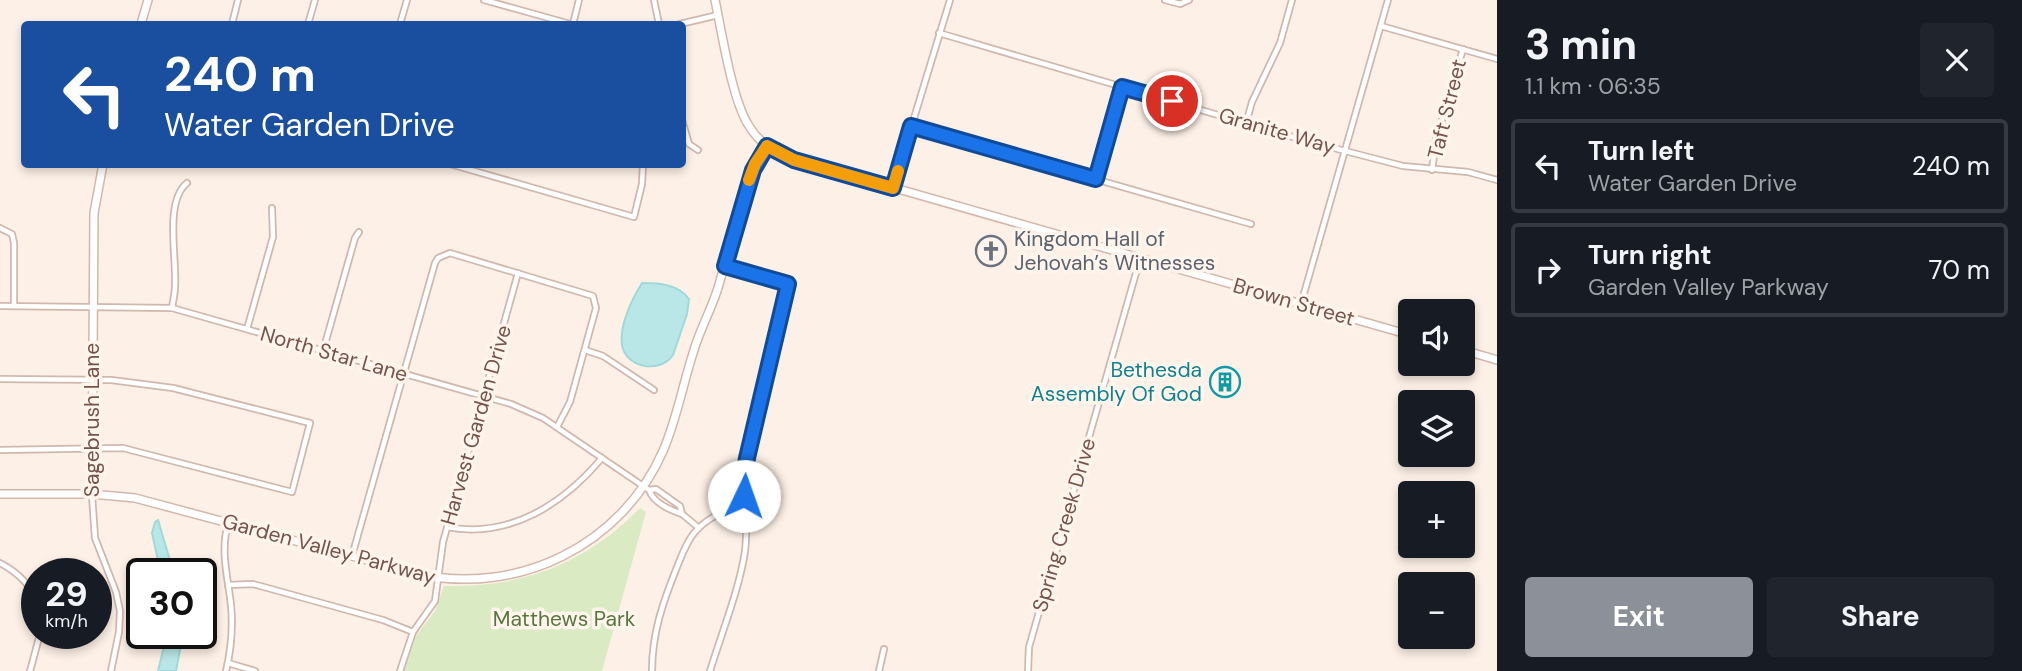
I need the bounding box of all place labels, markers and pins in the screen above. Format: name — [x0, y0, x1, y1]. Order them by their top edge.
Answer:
pin — [1142, 71, 1202, 131]
place label: Kingdom Hall of Jehovah’s Witnesses — [1014, 225, 1215, 277]
church icon: Kingdom Hall of Jehovah’s Witnesses — [974, 234, 1008, 268]
place label: Bethesda Assembly Of God — [1031, 356, 1202, 408]
building icon: Bethesda Assembly Of God — [1208, 365, 1242, 399]

